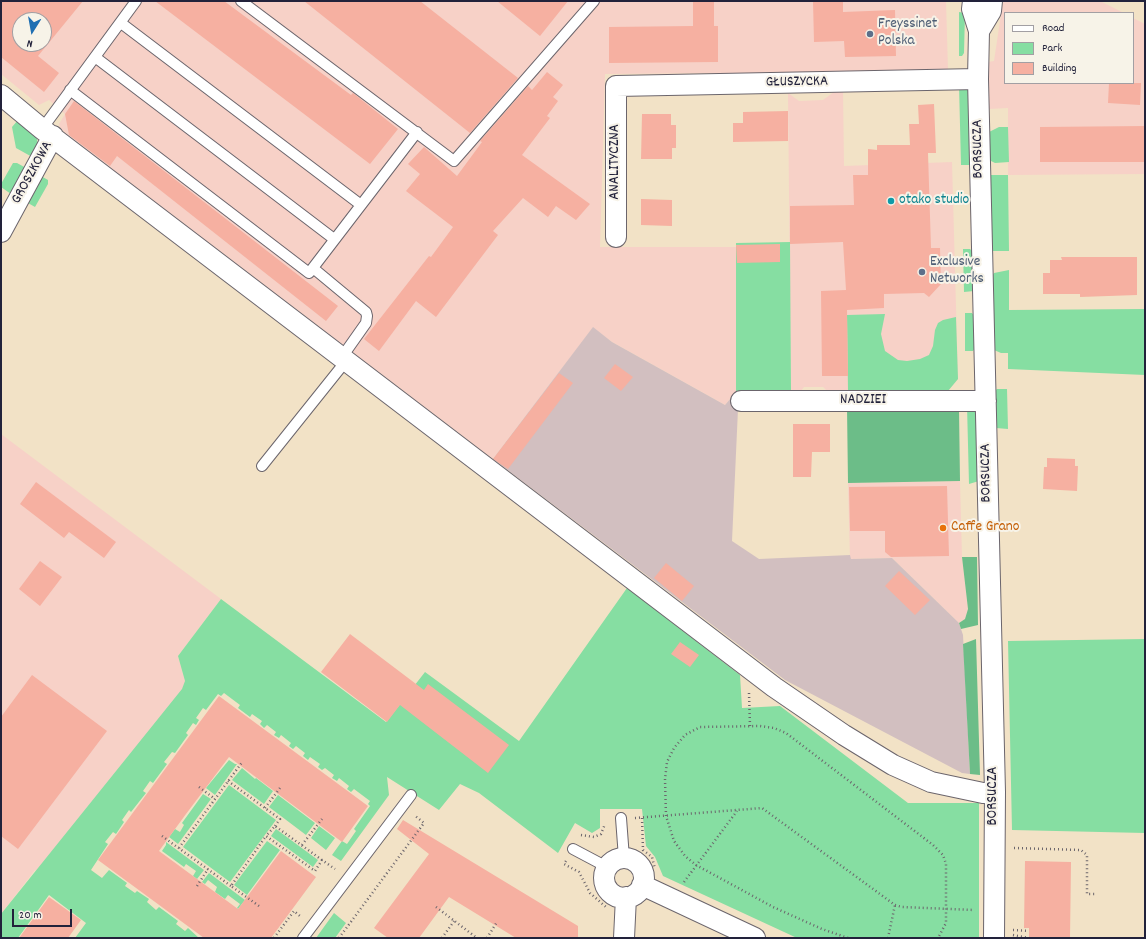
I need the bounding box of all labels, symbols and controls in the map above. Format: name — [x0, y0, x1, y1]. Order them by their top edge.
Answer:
north arrow — [12, 12, 52, 52]
legend — [1004, 12, 1134, 84]
place label: Freyssinet Polska — [878, 16, 937, 51]
text: Road — [1042, 20, 1064, 37]
marker: Freyssinet Polska — [865, 29, 875, 39]
text: N — [26, 34, 34, 51]
text: Park — [1042, 40, 1062, 57]
text: Building — [1042, 60, 1077, 77]
street label: GŁUSZYCKA — [766, 73, 828, 93]
street label: BORSUCZA — [969, 119, 989, 179]
street label: ANALITYCZNA — [607, 124, 625, 200]
street label: GROSZKOWA — [8, 138, 58, 208]
place label: otako studio — [899, 192, 969, 210]
marker: otako studio — [886, 196, 896, 206]
place label: Exclusive Networks — [930, 254, 984, 289]
marker: Exclusive Networks — [917, 267, 927, 277]
street label: NADZIEI — [840, 392, 886, 410]
street label: BORSUCZA — [977, 443, 997, 503]
place label: Caffe Grano — [951, 519, 1019, 537]
marker: Caffe Grano — [938, 523, 948, 533]
street label: BORSUCZA — [985, 766, 1003, 826]
scale bar — [14, 901, 74, 927]
text: 20 m — [19, 907, 42, 924]

